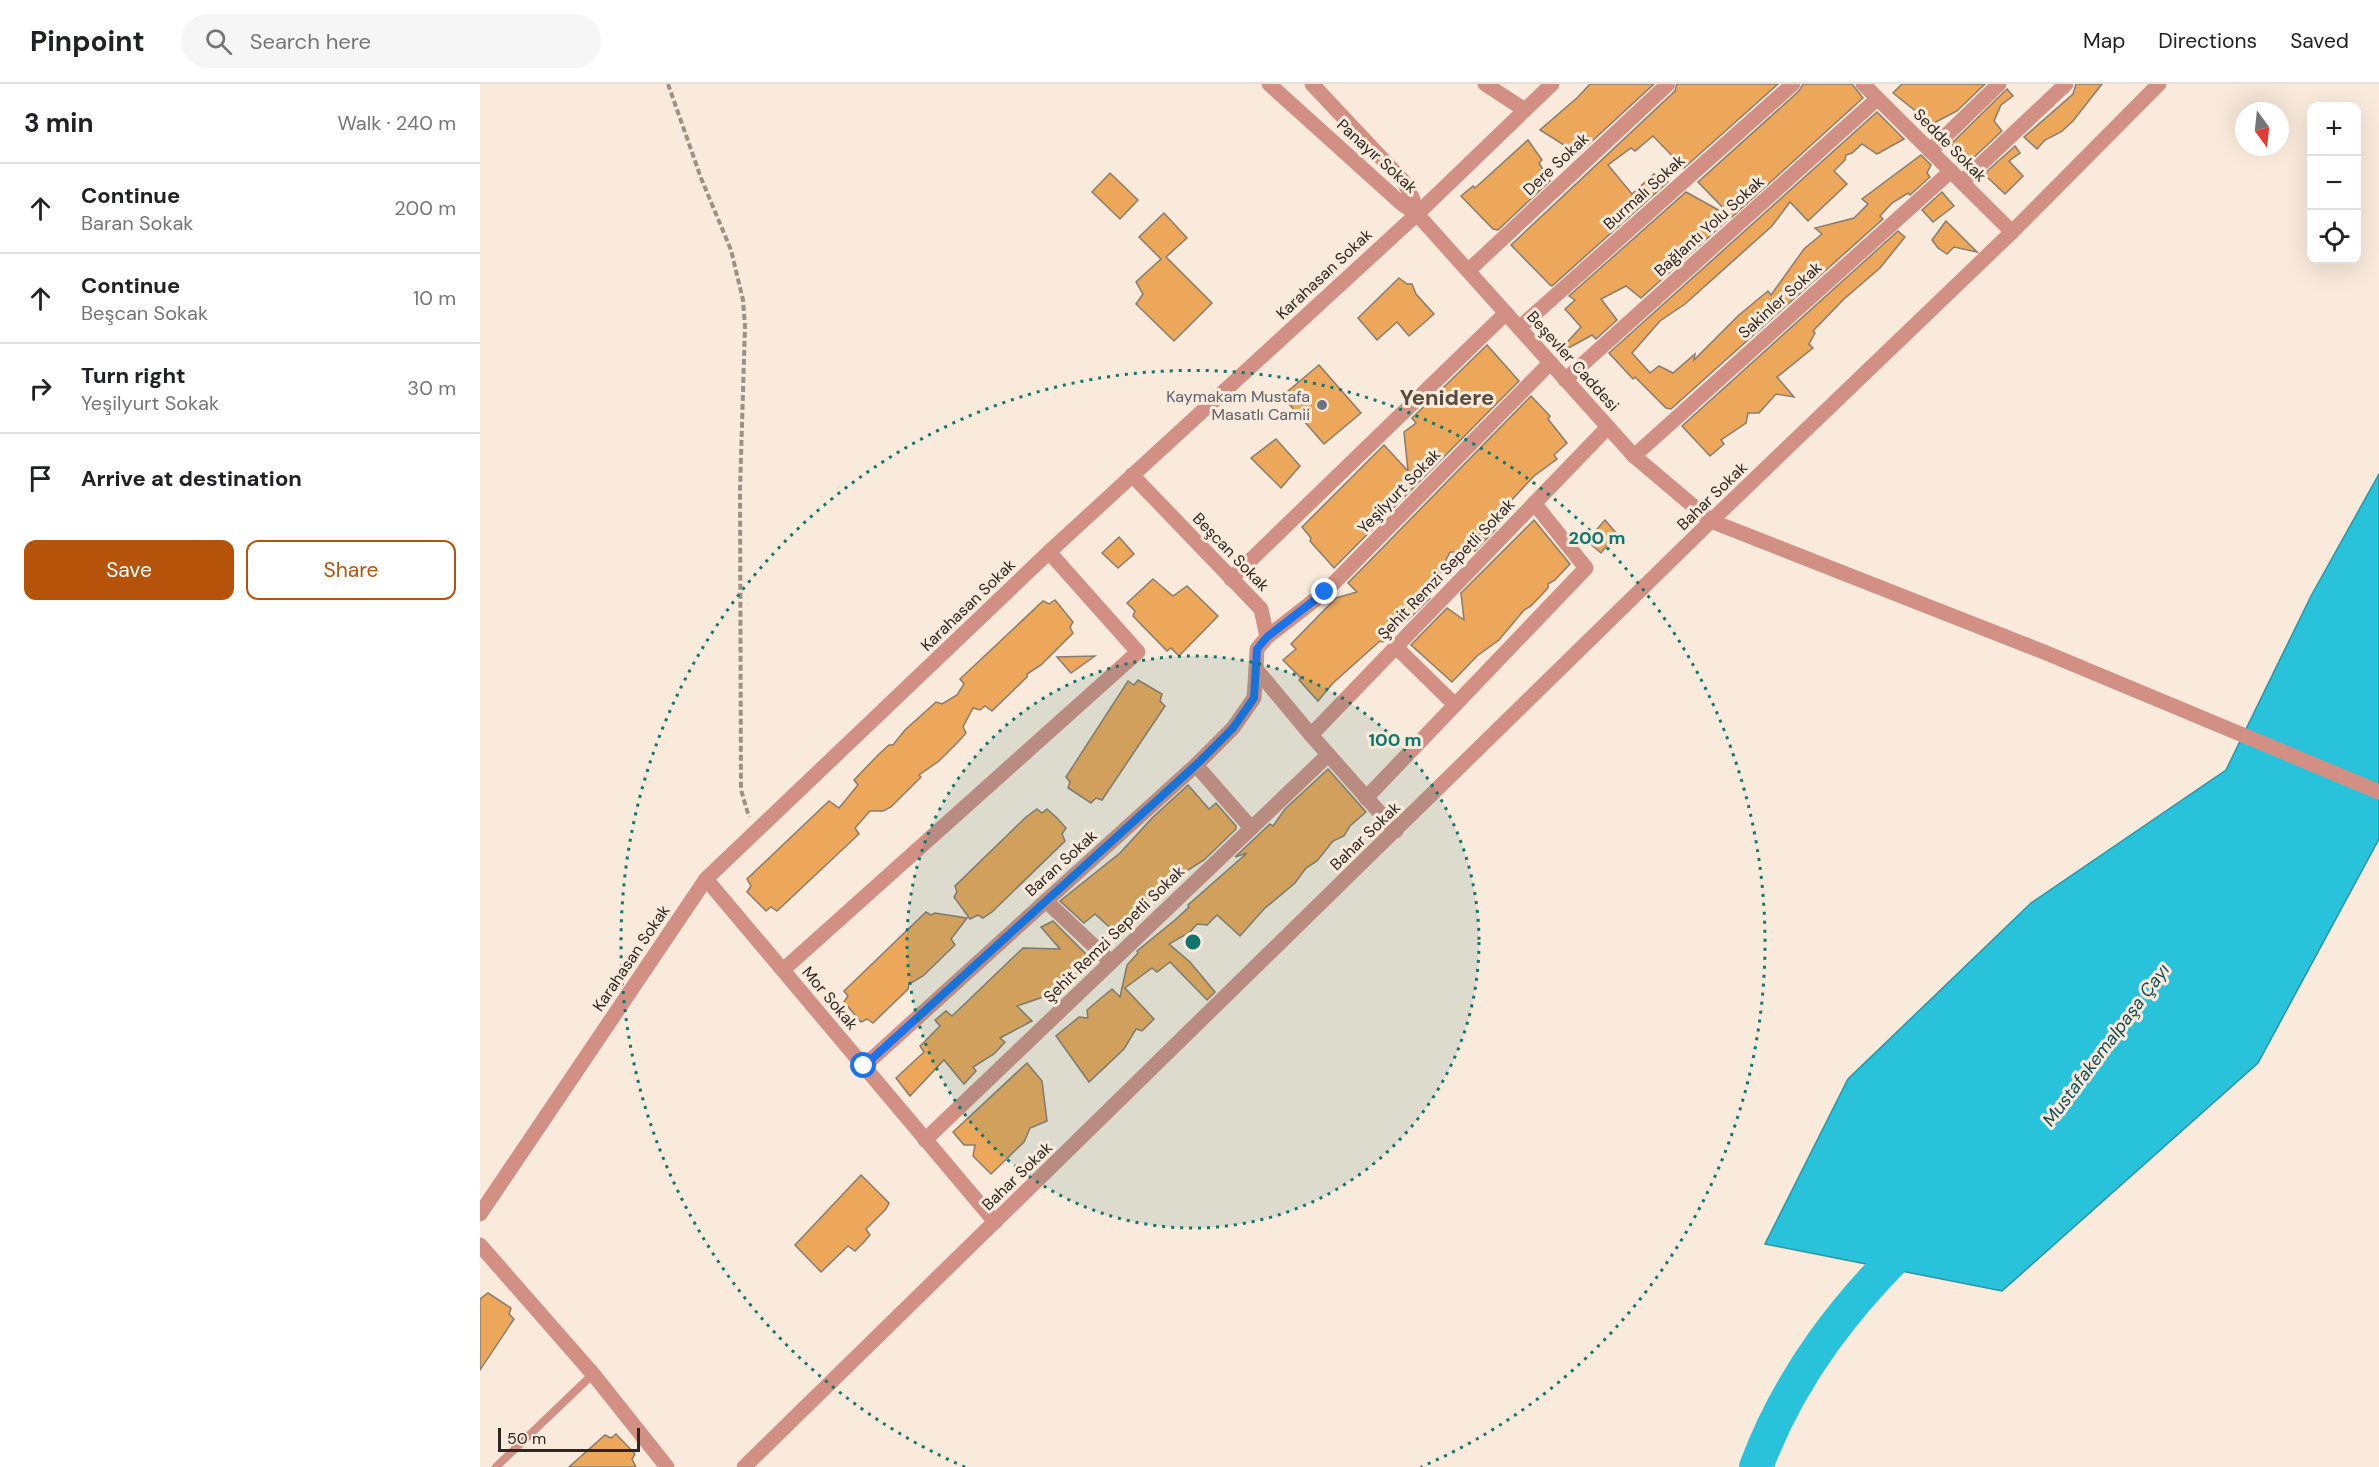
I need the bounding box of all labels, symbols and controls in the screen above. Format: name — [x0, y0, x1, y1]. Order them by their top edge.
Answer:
search box — [181, 14, 601, 68]
text: Pinpoint — [30, 23, 145, 60]
icon: search — [202, 25, 235, 58]
text: Search here — [250, 27, 371, 56]
text: Map — [2083, 27, 2125, 55]
text: Directions — [2158, 27, 2257, 55]
text: Saved — [2290, 27, 2349, 55]
north arrow — [2235, 102, 2289, 156]
map controls — [2307, 102, 2361, 264]
button: + — [2307, 102, 2361, 156]
street label: Sedde Sokak — [1909, 104, 1991, 186]
text: 3 min — [24, 106, 93, 140]
text: Walk · 240 m — [337, 110, 456, 136]
street label: Panayır Sokak — [1332, 114, 1422, 198]
street label: Dere Sokak — [1519, 128, 1593, 200]
street label: Burmalı Sokak — [1599, 150, 1689, 234]
button: − — [2307, 156, 2361, 210]
street label: Bağlantı Yolu Sokak — [1650, 171, 1768, 281]
text: Continue — [81, 181, 180, 210]
icon: ahead — [24, 192, 57, 225]
text: 200 m — [394, 195, 456, 221]
text: Baran Sokak — [81, 210, 193, 236]
button: locate — [2307, 210, 2361, 264]
street label: Karahasan Sokak — [1272, 224, 1376, 324]
street label: Sakinler Sokak — [1734, 257, 1826, 343]
text: Continue — [81, 271, 180, 300]
icon: ahead — [24, 282, 57, 315]
text: 10 m — [413, 285, 456, 311]
text: Beşcan Sokak — [81, 300, 208, 326]
street label: Beşevler Caddesi — [1522, 306, 1624, 416]
text: Turn right — [81, 361, 186, 390]
icon: right — [24, 372, 57, 405]
text: 30 m — [407, 375, 456, 401]
district label: Yenidere — [1400, 383, 1494, 412]
place label: Kaymakam Mustafa Masatlı Camii — [1166, 386, 1310, 425]
text: Yeşilyurt Sokak — [81, 390, 219, 416]
marker: Kaymakam Mustafa Masatlı Camii — [1315, 398, 1329, 412]
street label: Yeşilyurt Sokak — [1353, 444, 1445, 538]
street label: Bahar Sokak — [1672, 457, 1752, 535]
icon: arrive — [24, 462, 57, 495]
text: Arrive at destination — [81, 464, 302, 493]
street label: Şehit Remzi Sepetli Sokak — [1373, 494, 1519, 644]
street label: Beşcan Sokak — [1188, 508, 1274, 596]
text: 200 m — [1569, 526, 1625, 550]
button: Save — [24, 540, 234, 600]
button: Share — [246, 540, 456, 600]
street label: Karahasan Sokak — [916, 554, 1020, 656]
route end — [1311, 578, 1337, 604]
text: 100 m — [1368, 728, 1422, 752]
street label: Bahar Sokak — [1325, 797, 1405, 875]
street label: Baran Sokak — [1021, 825, 1101, 901]
street label: Şehit Remzi Sepetli Sokak — [1039, 861, 1189, 1007]
street label: Karahasan Sokak — [588, 901, 674, 1015]
centre of rings — [1183, 932, 1203, 952]
water label: Mustafakemalpaşa Çayı — [2037, 959, 2175, 1131]
street label: Mor Sokak — [797, 962, 863, 1034]
route start — [850, 1052, 876, 1078]
street label: Bahar Sokak — [977, 1137, 1057, 1215]
scale bar — [498, 1425, 640, 1452]
text: 50 m — [507, 1428, 546, 1449]

